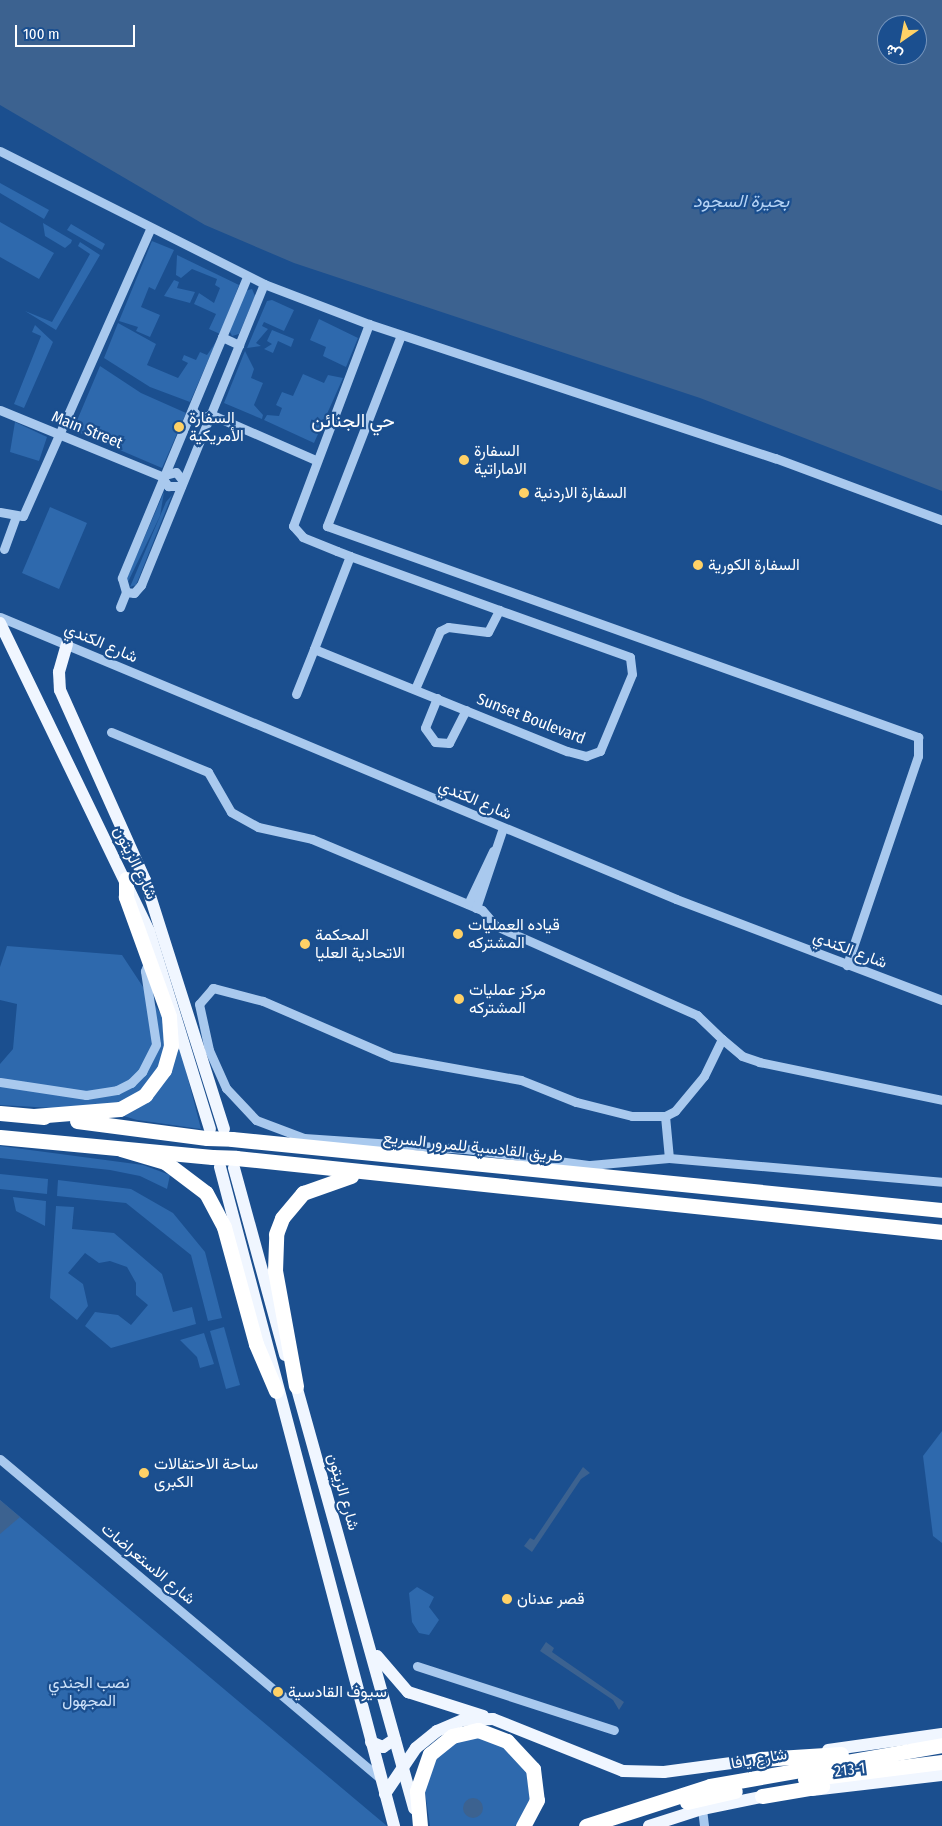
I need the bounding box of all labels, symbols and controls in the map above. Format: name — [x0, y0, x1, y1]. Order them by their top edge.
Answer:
scale bar — [18, 15, 138, 47]
north arrow — [877, 15, 927, 65]
text: 100 m — [23, 25, 60, 43]
text: ش — [882, 40, 906, 64]
water label: بحيرة السجود — [693, 190, 789, 212]
street label: Main Street — [49, 407, 125, 453]
place label: السفارة الأمريكية — [189, 408, 244, 446]
district label: حي الجنائن — [311, 410, 395, 432]
marker: السفارة الأمريكية — [173, 421, 185, 433]
place label: السفارة الاماراتية — [474, 441, 527, 479]
marker: السفارة الاماراتية — [458, 454, 470, 466]
place label: السفارة الاردنية — [534, 483, 627, 503]
marker: السفارة الاردنية — [518, 487, 530, 499]
place label: السفارة الكورية — [708, 555, 800, 575]
marker: السفارة الكورية — [692, 559, 704, 571]
street label: شارع الكندي — [62, 619, 140, 667]
street label: Sunset Boulevard — [474, 690, 588, 748]
street label: شارع الكندي — [436, 776, 514, 824]
street label: شارع الزيتون — [109, 823, 161, 903]
place label: قياده العمليات المشتركه — [468, 915, 560, 953]
place label: المحكمة الاتحادية العليا — [315, 925, 405, 963]
street label: شارع الكندي — [810, 927, 890, 973]
marker: قياده العمليات المشتركه — [452, 928, 464, 940]
marker: المحكمة الاتحادية العليا — [299, 938, 311, 950]
place label: مركز عمليات المشتركه — [469, 980, 546, 1018]
marker: مركز عمليات المشتركه — [453, 993, 465, 1005]
street label: طريق القادسية للمرور السريع — [382, 1128, 564, 1166]
street label: شارع الزيتون — [323, 1451, 363, 1533]
place label: ساحة الاحتفالات الكبرى — [154, 1454, 258, 1492]
marker: ساحة الاحتفالات الكبرى — [138, 1467, 150, 1479]
street label: شارع الاستعراضات — [97, 1519, 199, 1609]
place label: قصر عدنان — [517, 1589, 584, 1609]
marker: قصر عدنان — [501, 1593, 513, 1605]
park label: نصب الجندي المجهول — [48, 1673, 130, 1711]
place label: سيوف القادسية — [288, 1682, 387, 1702]
marker: سيوف القادسية — [272, 1686, 284, 1698]
street label: شارع يافا — [729, 1745, 789, 1773]
street label: 213-1 — [833, 1759, 867, 1781]

